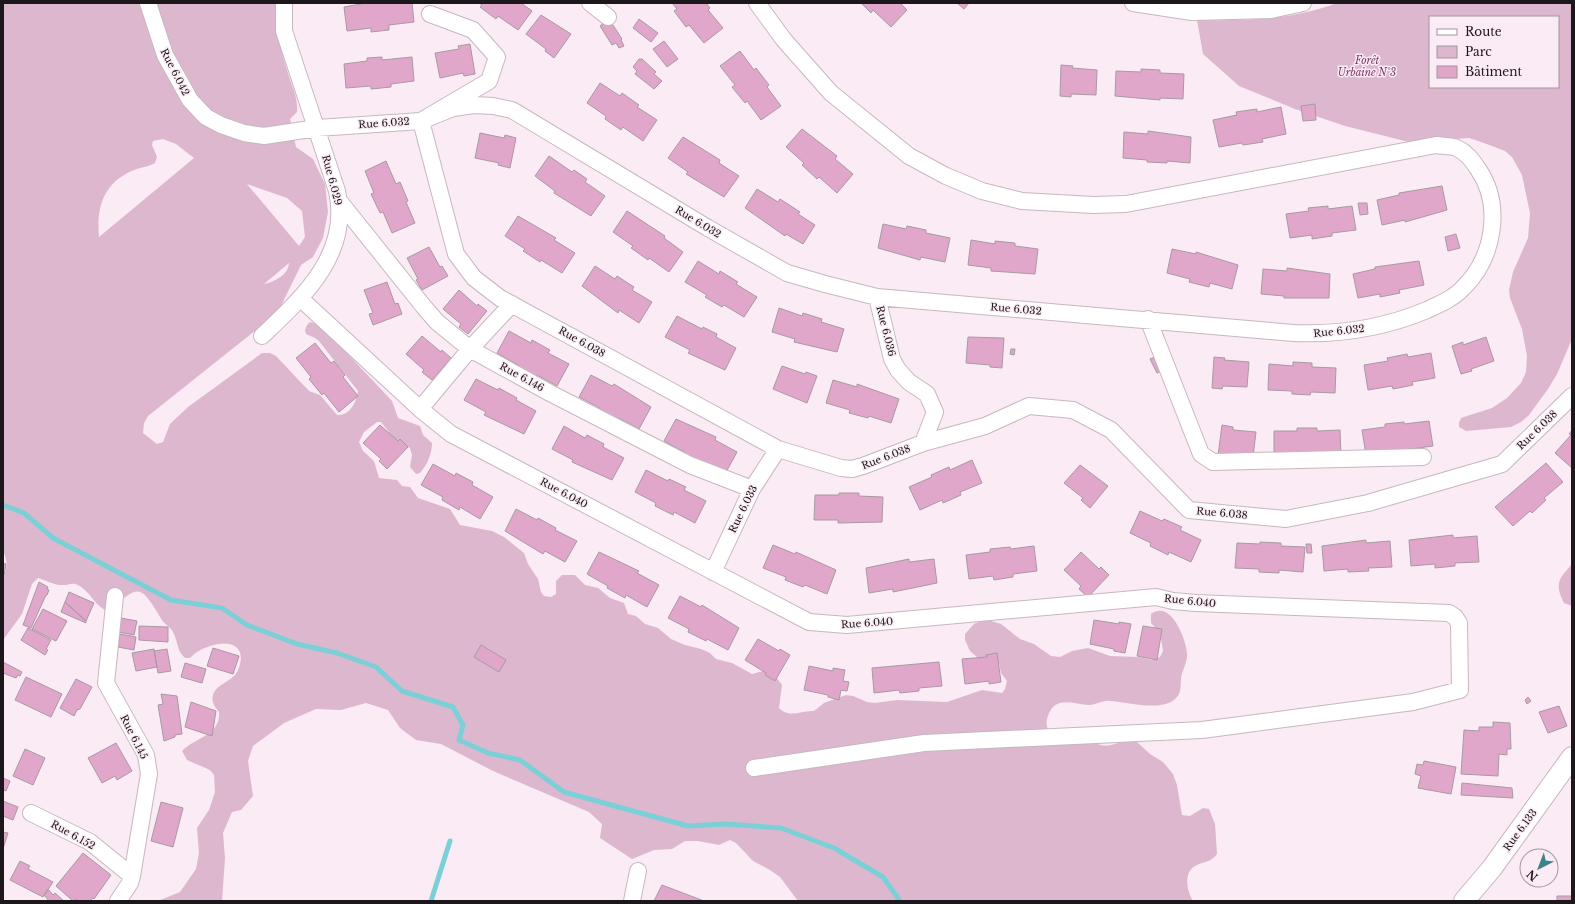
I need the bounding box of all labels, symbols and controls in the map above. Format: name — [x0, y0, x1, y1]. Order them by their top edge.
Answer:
legend — [1429, 16, 1559, 88]
text: Route — [1465, 24, 1502, 39]
text: Parc — [1465, 44, 1492, 59]
street label: Rue 6.042 — [158, 46, 192, 98]
park label: Forêt Urbaine N°3 — [1338, 54, 1396, 79]
text: Bâtiment — [1465, 64, 1523, 79]
street label: Rue 6.032 — [358, 115, 410, 131]
street label: Rue 6.029 — [319, 153, 345, 207]
street label: Rue 6.032 — [673, 203, 723, 241]
street label: Rue 6.032 — [990, 300, 1042, 318]
street label: Rue 6.036 — [873, 304, 899, 358]
street label: Rue 6.032 — [1313, 322, 1365, 340]
street label: Rue 6.038 — [556, 324, 608, 360]
street label: Rue 6.146 — [497, 359, 547, 395]
street label: Rue 6.038 — [1514, 407, 1560, 453]
street label: Rue 6.038 — [860, 442, 912, 472]
street label: Rue 6.040 — [538, 475, 590, 511]
street label: Rue 6.033 — [726, 483, 760, 535]
street label: Rue 6.038 — [1196, 504, 1248, 522]
street label: Rue 6.040 — [1163, 592, 1217, 610]
street label: Rue 6.040 — [841, 615, 893, 631]
street label: Rue 6.145 — [117, 713, 151, 762]
street label: Rue 6.133 — [1500, 806, 1540, 854]
street label: Rue 6.152 — [49, 818, 97, 852]
north arrow — [1519, 848, 1559, 888]
text: N — [1523, 866, 1541, 884]

